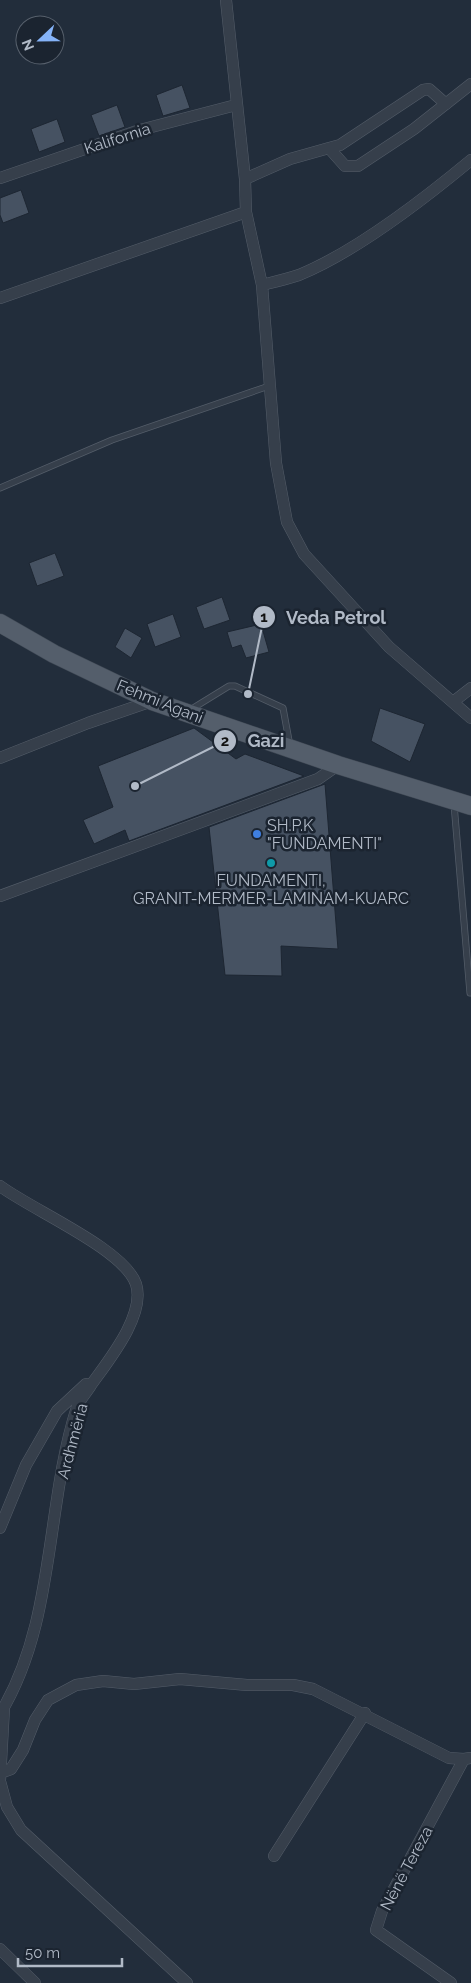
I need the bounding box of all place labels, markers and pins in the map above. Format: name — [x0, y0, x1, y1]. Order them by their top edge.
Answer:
callout: Veda Petrol — [251, 601, 396, 634]
callout: Gazi — [212, 725, 294, 758]
place label: SH.P.K "FUNDAMENTI" — [267, 816, 382, 853]
marker: SH.P.K "FUNDAMENTI" — [251, 828, 263, 840]
marker: FUNDAMENTI, GRANIT-MERMER-LAMINAM-KUARC — [265, 857, 277, 869]
place label: FUNDAMENTI, GRANIT-MERMER-LAMINAM-KUARC — [133, 871, 409, 908]

